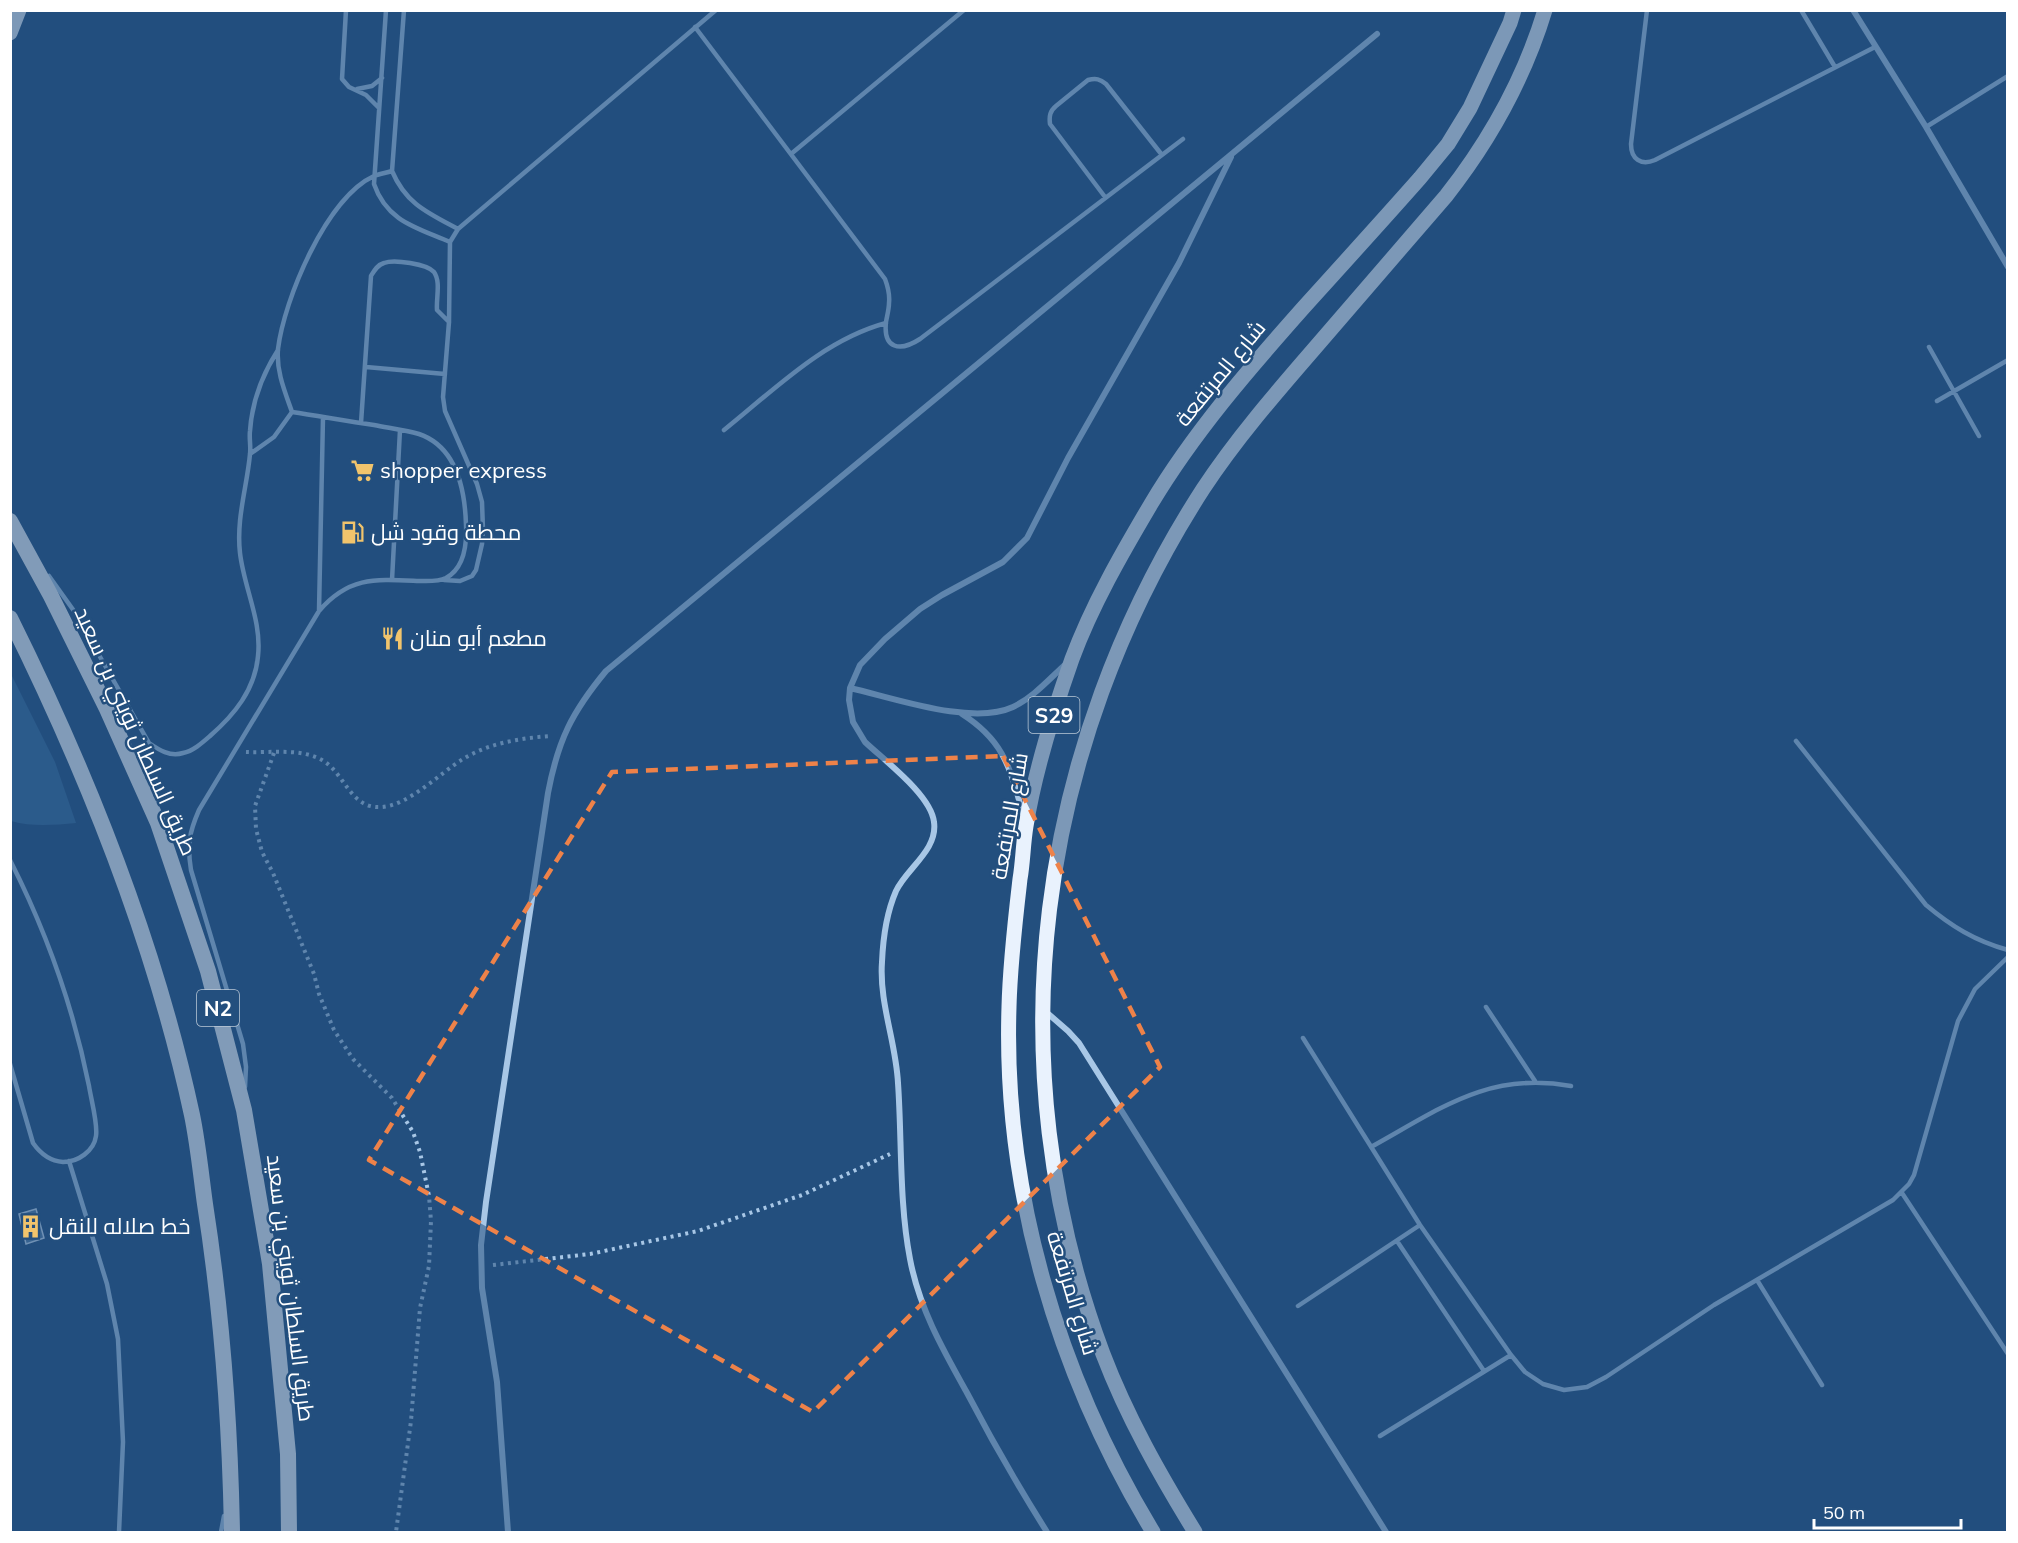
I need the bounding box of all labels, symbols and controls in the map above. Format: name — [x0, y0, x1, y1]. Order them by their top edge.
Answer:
street label: شارع المرتفعة — [1169, 314, 1272, 432]
place label: shopper express — [380, 456, 547, 484]
supermarket icon: shopper express — [349, 457, 375, 483]
place label: محطة وقود شل — [371, 518, 521, 546]
fuel station icon: محطة وقود شل — [340, 519, 366, 545]
street label: طريق السلطان ثويني بن سعيد — [66, 602, 204, 861]
place label: مطعم أبو منان — [410, 624, 547, 654]
restaurant icon: مطعم أبو منان — [379, 625, 405, 651]
road number: S29 — [1028, 697, 1080, 733]
street label: شارع المرتفعة — [984, 750, 1035, 882]
road number: N2 — [197, 990, 239, 1026]
street label: طريق السلطان ثويني بن سعيد — [258, 1153, 321, 1424]
place label: خط صلاله للنقل — [49, 1212, 191, 1240]
building icon: خط صلاله للنقل — [18, 1213, 44, 1239]
street label: شارع المرتفعة — [1040, 1228, 1105, 1359]
scale bar — [1814, 1492, 1961, 1530]
text: 50 m — [1823, 1501, 1865, 1524]

